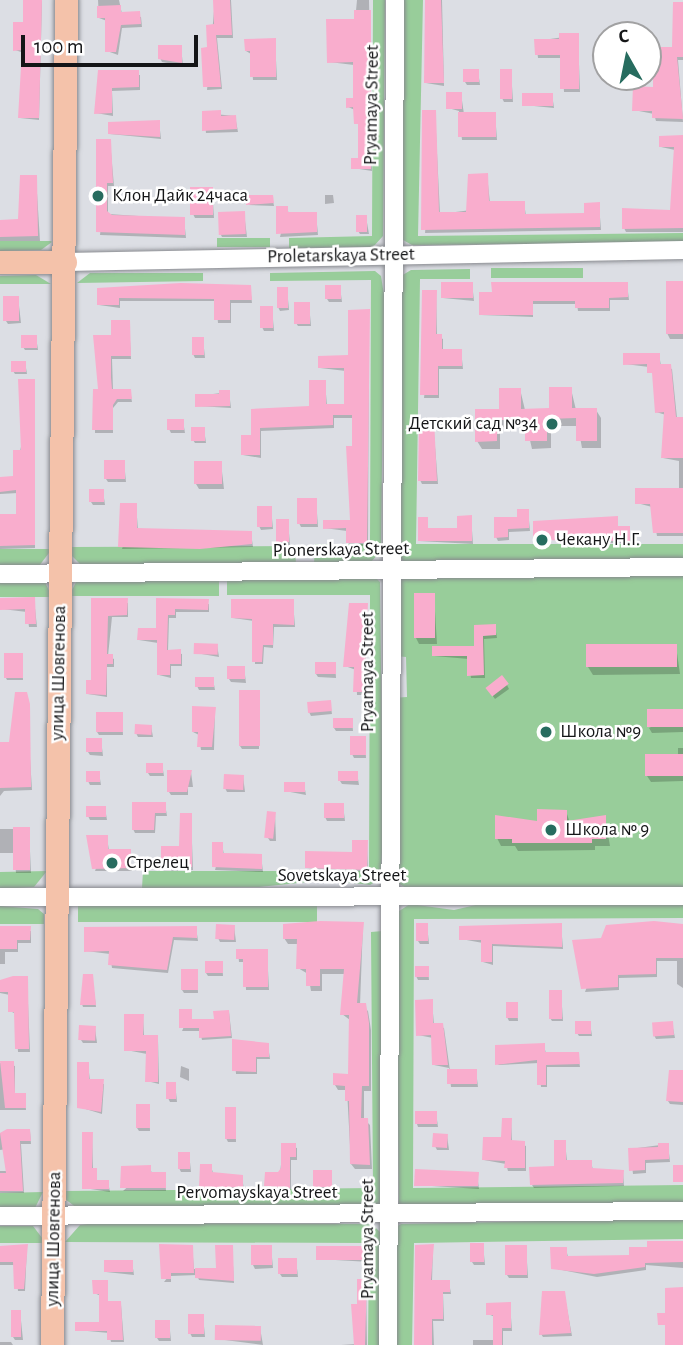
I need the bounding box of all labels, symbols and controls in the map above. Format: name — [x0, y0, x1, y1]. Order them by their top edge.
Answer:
scale bar — [24, 21, 201, 65]
north arrow — [592, 21, 662, 91]
text: С — [617, 27, 631, 47]
text: 100 m — [34, 36, 84, 57]
street label: Pryamaya Street — [360, 45, 384, 165]
place label: Клон Дайк 24часа — [112, 185, 248, 207]
marker: Клон Дайк 24часа — [90, 188, 106, 204]
street label: Proletarskaya Street — [267, 243, 415, 269]
place label: Детский сад №34 — [409, 413, 538, 435]
marker: Детский сад №34 — [544, 416, 560, 432]
place label: Чекану Н.Г. — [556, 529, 640, 551]
marker: Чекану Н.Г. — [534, 532, 550, 548]
street label: Pionerskaya Street — [273, 537, 409, 563]
street label: улица Шовгенова — [46, 605, 72, 741]
street label: Pryamaya Street — [357, 612, 379, 732]
place label: Школа №9 — [560, 721, 641, 743]
marker: Школа №9 — [538, 724, 554, 740]
place label: Школа № 9 — [565, 819, 649, 841]
marker: Школа № 9 — [543, 822, 559, 838]
place label: Стрелец — [126, 852, 189, 874]
marker: Стрелец — [104, 855, 120, 871]
street label: Sovetskaya Street — [278, 865, 406, 887]
street label: улица Шовгенова — [41, 1171, 67, 1307]
street label: Pryamaya Street — [357, 1179, 379, 1299]
street label: Pervomayskaya Street — [176, 1182, 338, 1204]

